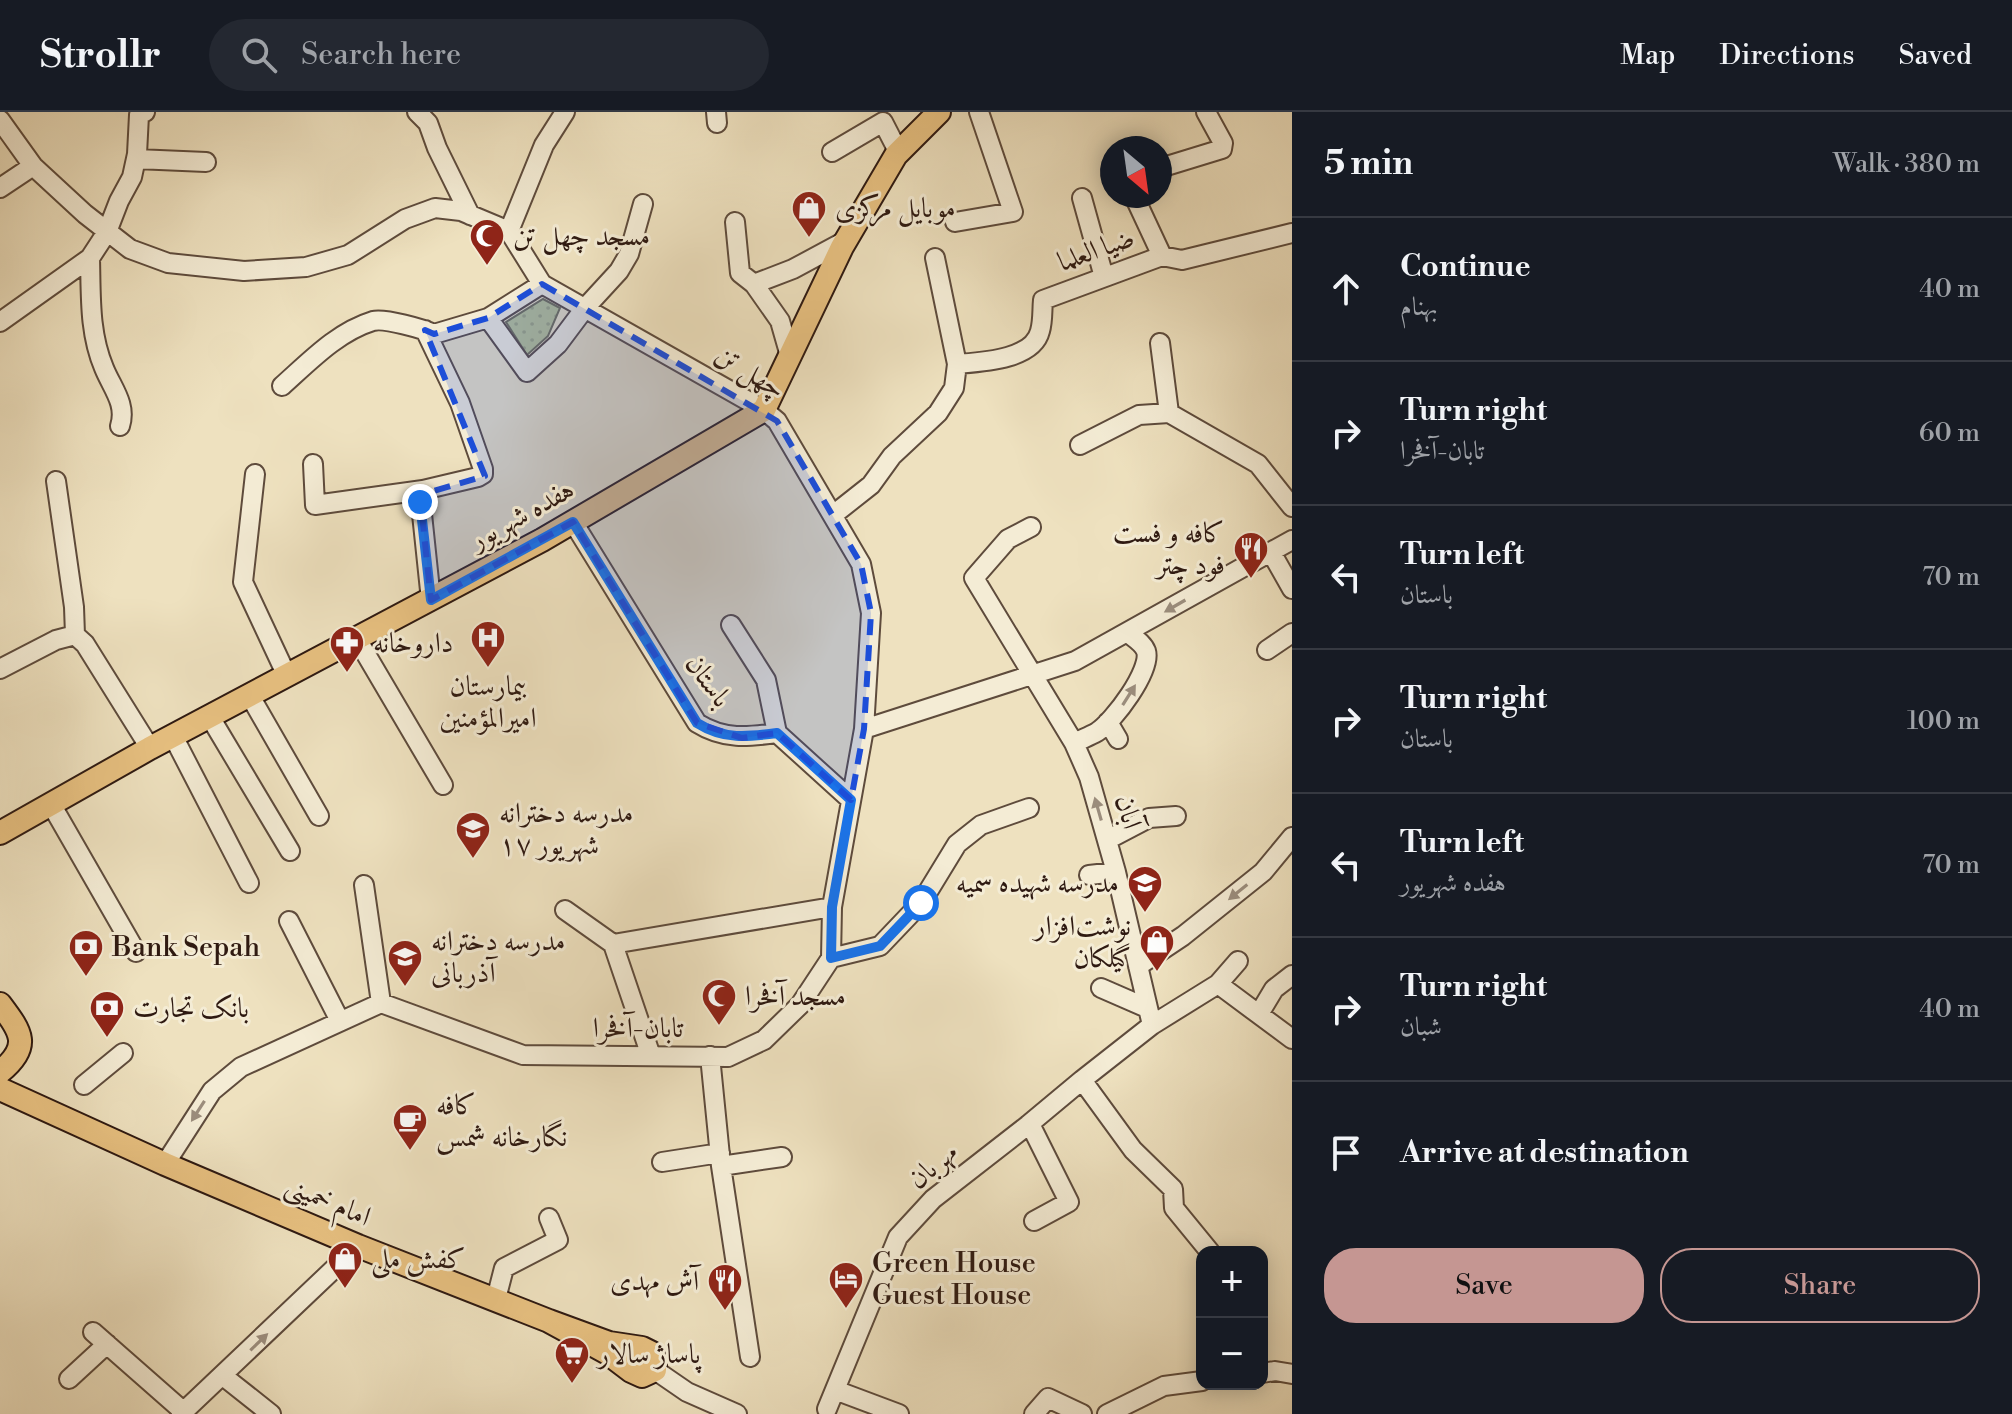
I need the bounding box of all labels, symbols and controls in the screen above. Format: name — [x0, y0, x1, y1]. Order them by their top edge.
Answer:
search box — [209, 19, 769, 91]
text: Strollr — [40, 32, 161, 79]
icon: search — [237, 33, 281, 77]
text: Search here — [301, 36, 461, 74]
text: Map — [1620, 38, 1675, 73]
text: Directions — [1719, 38, 1854, 73]
text: Saved — [1898, 38, 1972, 73]
north arrow — [1100, 136, 1172, 208]
text: 5 min — [1324, 143, 1413, 185]
text: Walk · 380 m — [1833, 148, 1980, 180]
shop icon: موبایل مرکزی — [790, 189, 828, 239]
place label: موبایل مرکزی — [835, 191, 956, 227]
mosque icon: مسجد چهل تن — [468, 217, 506, 267]
place label: مسجد چهل تن — [513, 219, 650, 255]
street label: ضیا العلما — [1053, 220, 1139, 280]
text: Continue — [1400, 248, 1531, 286]
icon: ahead — [1324, 267, 1368, 311]
text: 40 m — [1919, 273, 1980, 305]
text: بهنام — [1400, 291, 1438, 323]
street label: چهل تن — [708, 337, 792, 408]
text: Turn right — [1400, 392, 1547, 430]
icon: right — [1324, 411, 1368, 455]
text: 60 m — [1919, 417, 1980, 449]
text: تابان-آفخرا — [1400, 435, 1484, 467]
street label: هفده شهریور — [461, 472, 580, 559]
route end — [402, 484, 438, 520]
place label: کافه و فست فود چتر — [1113, 516, 1225, 584]
restaurant icon: کافه و فست فود چتر — [1232, 530, 1270, 580]
text: Turn left — [1400, 536, 1524, 574]
icon: left — [1324, 555, 1368, 599]
text: 70 m — [1922, 561, 1980, 593]
text: باستان — [1400, 579, 1453, 611]
one-way arrow — [1164, 599, 1187, 613]
hospital icon: بیمارستان امیرالمؤمنین — [469, 619, 507, 669]
pharmacy icon: داروخانه — [328, 624, 366, 674]
place label: داروخانه — [373, 626, 453, 661]
street label: باستان — [677, 648, 739, 714]
place label: بیمارستان امیرالمؤمنین — [439, 669, 537, 736]
text: Turn right — [1400, 680, 1547, 718]
one-way arrow — [1121, 684, 1135, 706]
icon: right — [1324, 699, 1368, 743]
text: 100 m — [1907, 705, 1980, 737]
text: باستان — [1400, 723, 1453, 755]
street label: آبان — [1107, 791, 1150, 836]
place label: مدرسه دخترانه ۱۷ شهریور — [499, 796, 634, 863]
one-way arrow — [1091, 797, 1104, 821]
school or university icon: مدرسه دخترانه ۱۷ شهریور — [454, 810, 492, 860]
text: Turn left — [1400, 824, 1524, 862]
icon: left — [1324, 843, 1368, 887]
text: 70 m — [1922, 849, 1980, 881]
school or university icon: مدرسه شهیده سمیه — [1126, 864, 1164, 914]
place label: مدرسه شهیده سمیه — [956, 866, 1119, 901]
text: هفده شهریور — [1400, 867, 1506, 899]
one-way arrow — [1228, 883, 1248, 900]
route start — [903, 885, 939, 921]
place label: نوشت‌افزار گیلکان — [1031, 909, 1131, 976]
shop icon: نوشت‌افزار گیلکان — [1138, 923, 1176, 973]
place label: مدرسه دخترانه آذربانی — [431, 924, 566, 991]
bank icon: Bank Sepah — [67, 928, 105, 978]
place label: Bank Sepah — [111, 930, 260, 965]
school or university icon: مدرسه دخترانه آذربانی — [386, 938, 424, 988]
text: Turn right — [1400, 968, 1547, 1006]
mosque icon: مسجد آفخرا — [700, 977, 738, 1027]
place label: مسجد آفخرا — [745, 979, 846, 1014]
icon: right — [1324, 987, 1368, 1031]
bank icon: بانک تجارت — [88, 989, 126, 1039]
place label: بانک تجارت — [133, 991, 249, 1026]
text: 40 m — [1919, 993, 1980, 1025]
street label: تابان-آفخرا — [593, 1011, 684, 1046]
text: شبان — [1400, 1011, 1442, 1043]
place label: کافه نگارخانه شمس — [436, 1088, 567, 1155]
one-way arrow — [191, 1101, 206, 1122]
cafe icon: کافه نگارخانه شمس — [391, 1102, 429, 1152]
icon: arrive — [1324, 1131, 1368, 1175]
text: Arrive at destination — [1400, 1134, 1689, 1172]
street label: مهربان — [901, 1135, 965, 1197]
street label: امام خمینی — [278, 1167, 376, 1240]
shop icon: کفش ملی — [326, 1240, 364, 1290]
place label: کفش ملی — [371, 1242, 466, 1279]
place label: Green House Guest House — [872, 1246, 1036, 1313]
map controls — [1196, 1246, 1268, 1390]
button: + — [1196, 1246, 1268, 1318]
button: Save — [1324, 1248, 1644, 1323]
button: Share — [1660, 1248, 1980, 1323]
hotel icon: Green House Guest House — [827, 1260, 865, 1310]
restaurant icon: آش مهدی — [706, 1262, 744, 1312]
place label: آش مهدی — [610, 1264, 702, 1299]
button: − — [1196, 1318, 1268, 1390]
one-way arrow — [249, 1333, 268, 1351]
supermarket icon: پاساژ سالار — [553, 1335, 591, 1385]
place label: پاساژ سالار — [595, 1337, 702, 1374]

